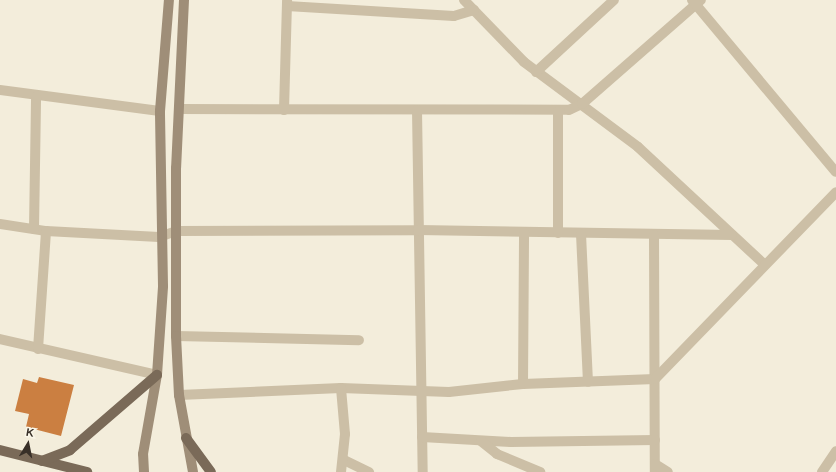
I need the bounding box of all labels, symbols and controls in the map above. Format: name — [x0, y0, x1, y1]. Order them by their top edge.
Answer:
north arrow — [8, 424, 48, 464]
text: K — [25, 426, 35, 439]

